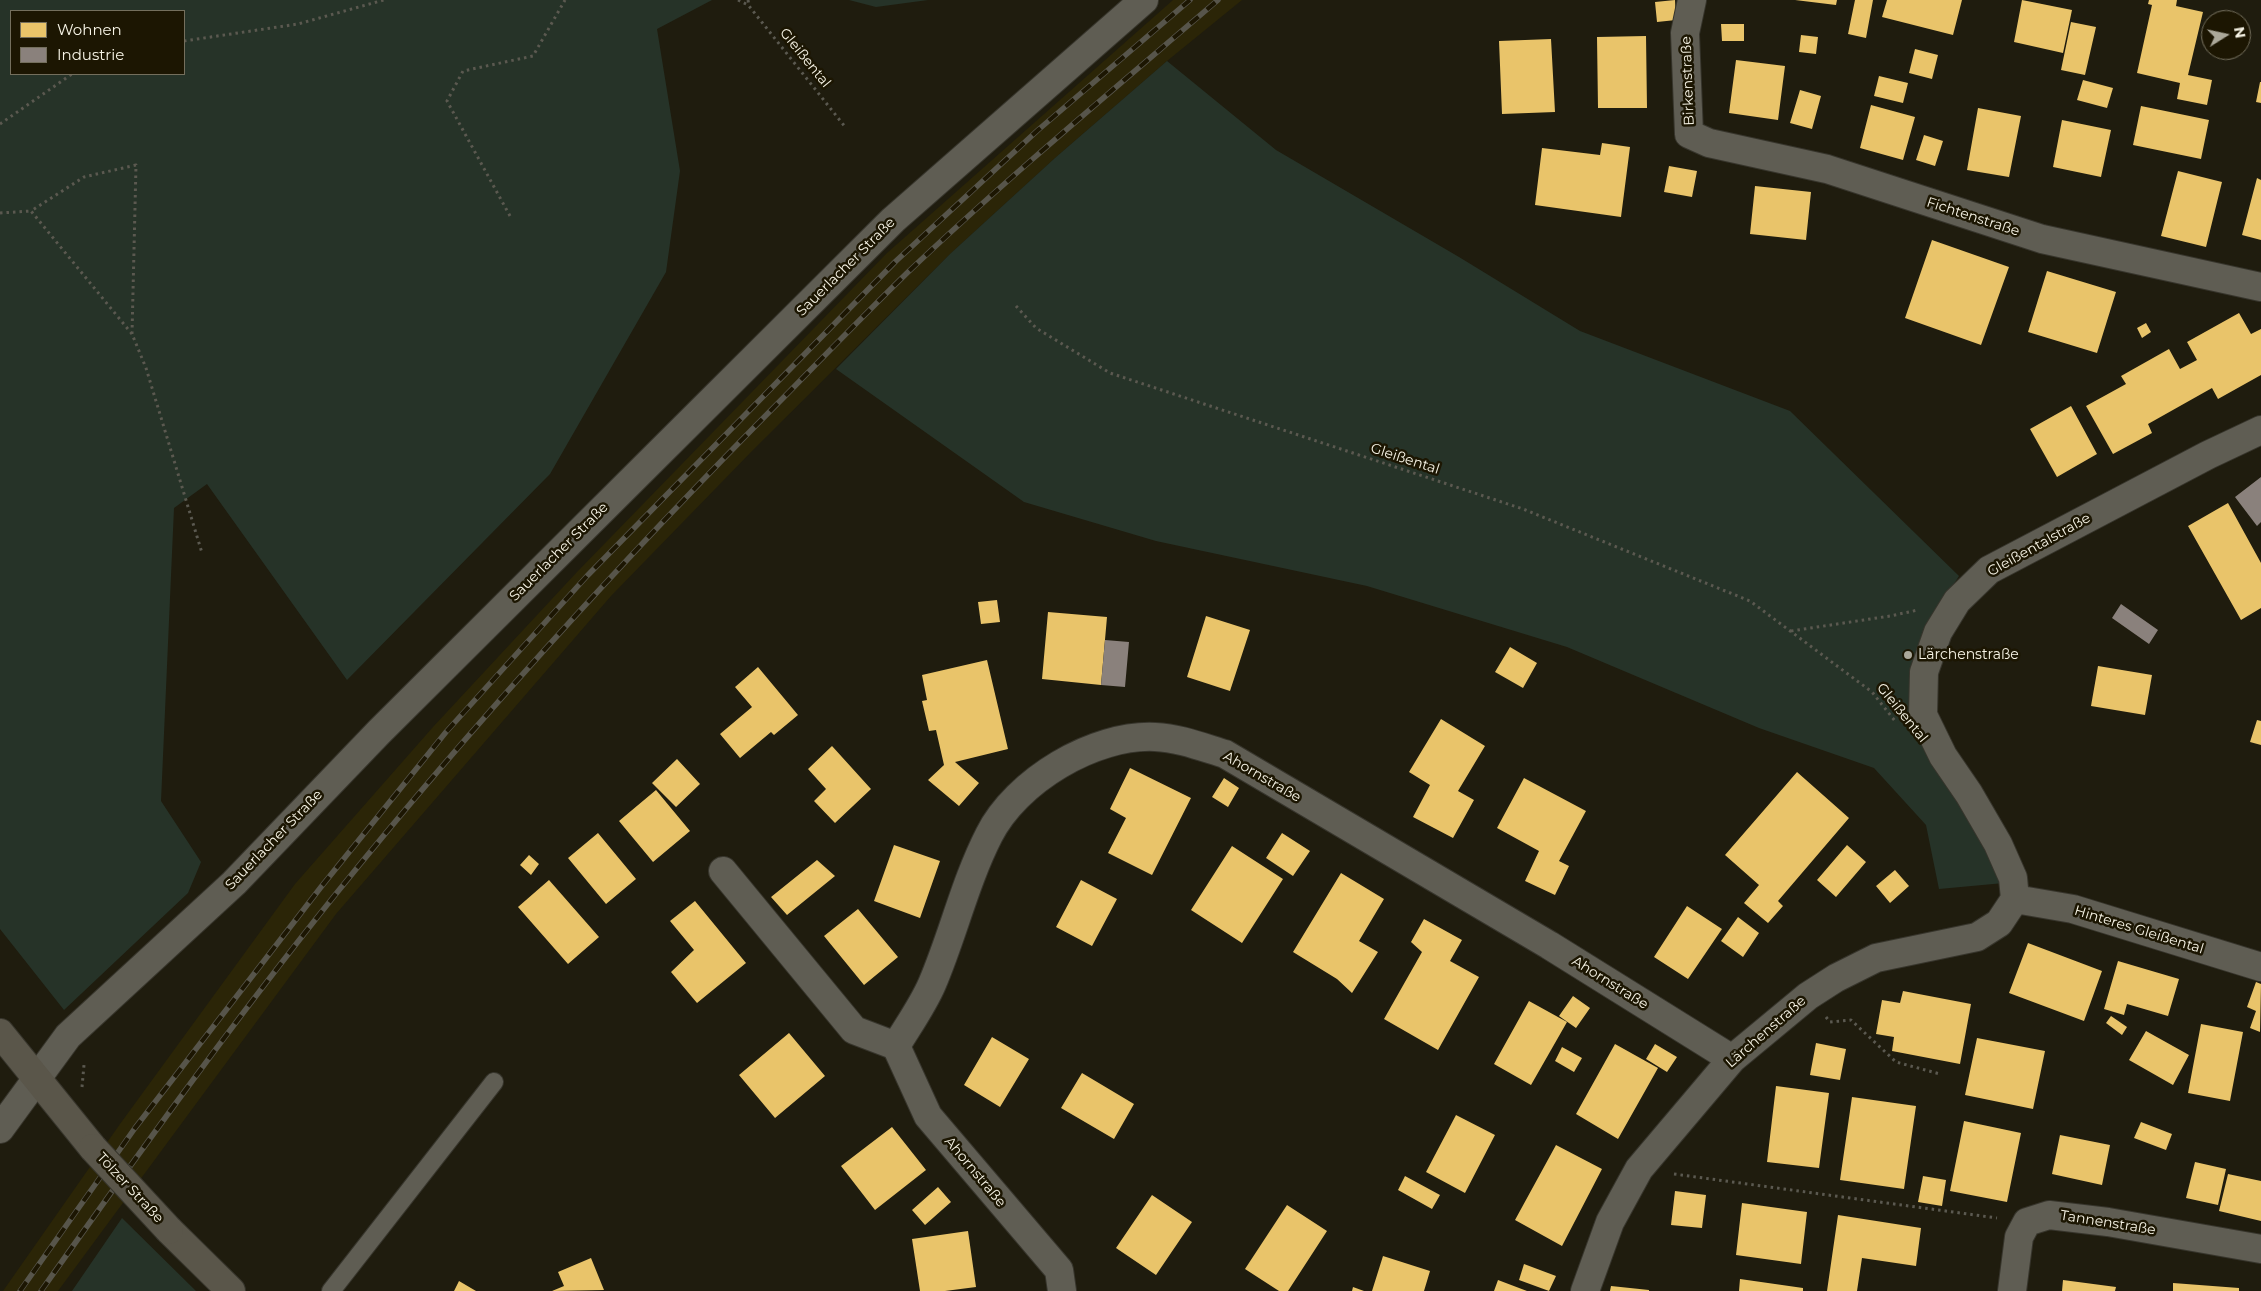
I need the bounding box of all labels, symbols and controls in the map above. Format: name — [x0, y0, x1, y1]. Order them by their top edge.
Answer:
legend — [10, 10, 185, 75]
north arrow — [2201, 10, 2251, 60]
text: Wohnen — [57, 20, 122, 39]
street label: Gleißental — [776, 25, 834, 91]
text: N — [2230, 25, 2250, 40]
street label: Birkenstraße — [1678, 36, 1698, 126]
text: Industrie — [57, 45, 124, 64]
street label: Fichtenstraße — [1924, 194, 2022, 240]
street label: Sauerlacher Straße — [793, 214, 899, 320]
street label: Gleißental — [1368, 440, 1442, 478]
street label: Sauerlacher Straße — [506, 499, 612, 605]
street label: Gleißentalstraße — [1985, 510, 2093, 580]
place label: Lärchenstraße — [1918, 647, 2019, 663]
marker: Lärchenstraße — [1902, 649, 1914, 661]
street label: Gleißental — [1873, 680, 1931, 746]
street label: Ahornstraße — [1220, 748, 1304, 806]
street label: Sauerlacher Straße — [222, 786, 326, 894]
street label: Hinteres Gleißental — [2072, 902, 2206, 958]
street label: Ahornstraße — [1569, 953, 1651, 1013]
street label: Lärchenstraße — [1722, 993, 1810, 1071]
street label: Ahornstraße — [941, 1133, 1009, 1211]
street label: Tölzer Straße — [93, 1149, 167, 1227]
street label: Tannenstraße — [2059, 1207, 2157, 1239]

